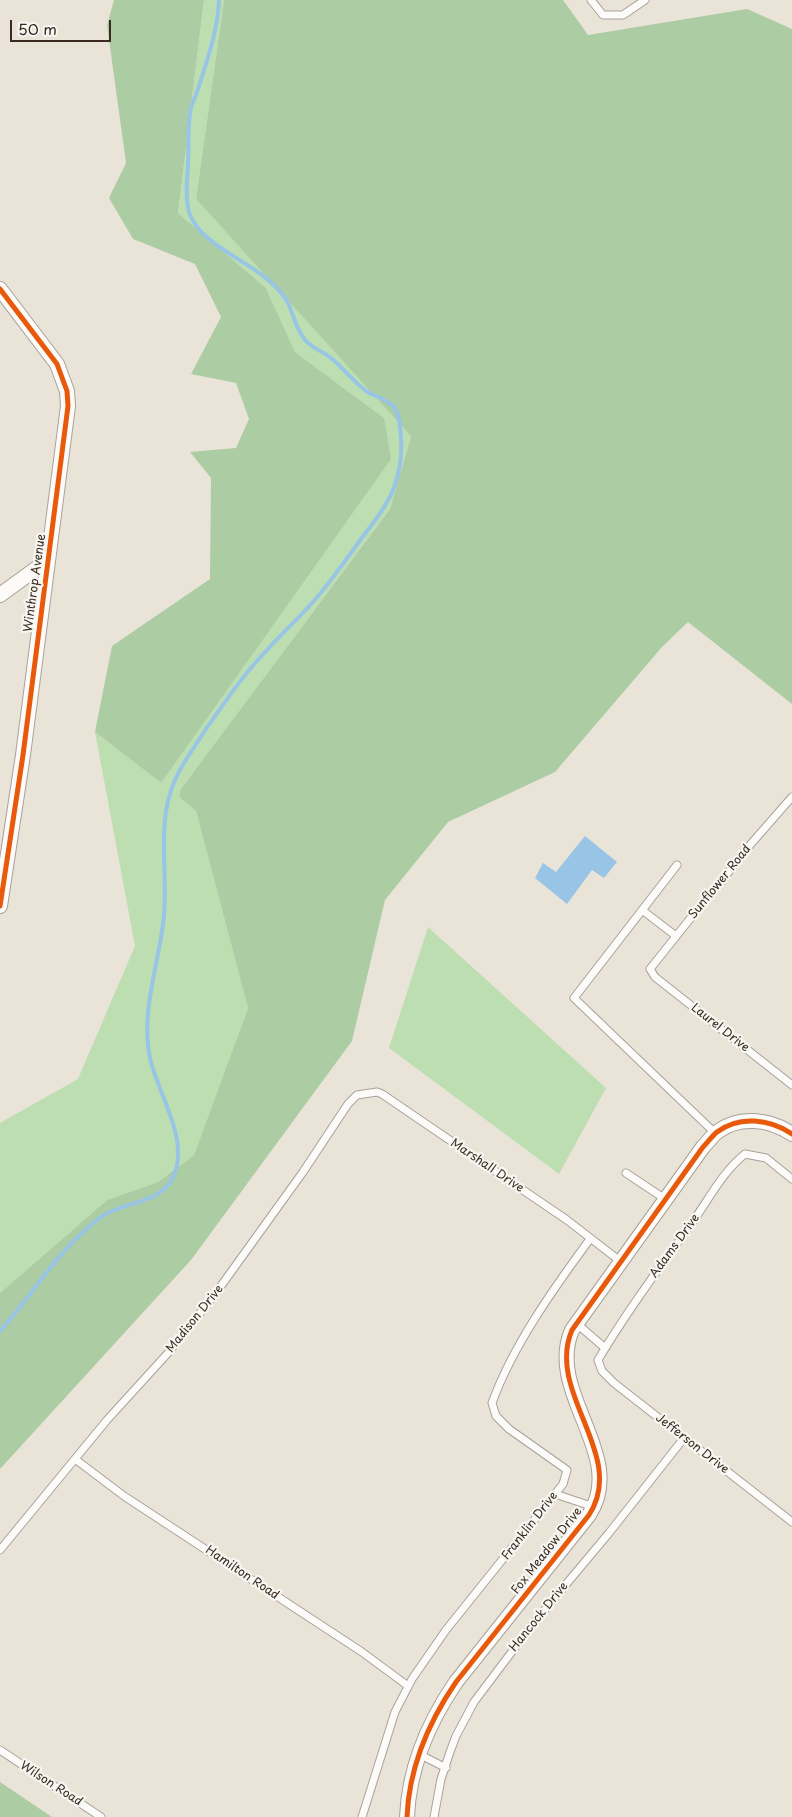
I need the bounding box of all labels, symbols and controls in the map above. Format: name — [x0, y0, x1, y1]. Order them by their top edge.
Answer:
scale bar — [12, 10, 114, 42]
text: 50 m — [18, 17, 57, 40]
street label: Winthrop Avenue — [21, 533, 49, 633]
street label: Sunflower Road — [686, 842, 754, 922]
street label: Laurel Drive — [688, 1001, 752, 1055]
street label: Marshall Drive — [448, 1136, 526, 1196]
street label: Adams Drive — [647, 1211, 703, 1281]
street label: Madison Drive — [163, 1282, 227, 1356]
street label: Jefferson Drive — [653, 1411, 731, 1477]
street label: Franklin Drive — [499, 1489, 561, 1563]
street label: Fox Meadow Drive — [509, 1505, 585, 1597]
street label: Hamilton Road — [203, 1543, 281, 1603]
street label: Hancock Drive — [507, 1579, 571, 1655]
street label: Wilson Road — [17, 1759, 85, 1809]

